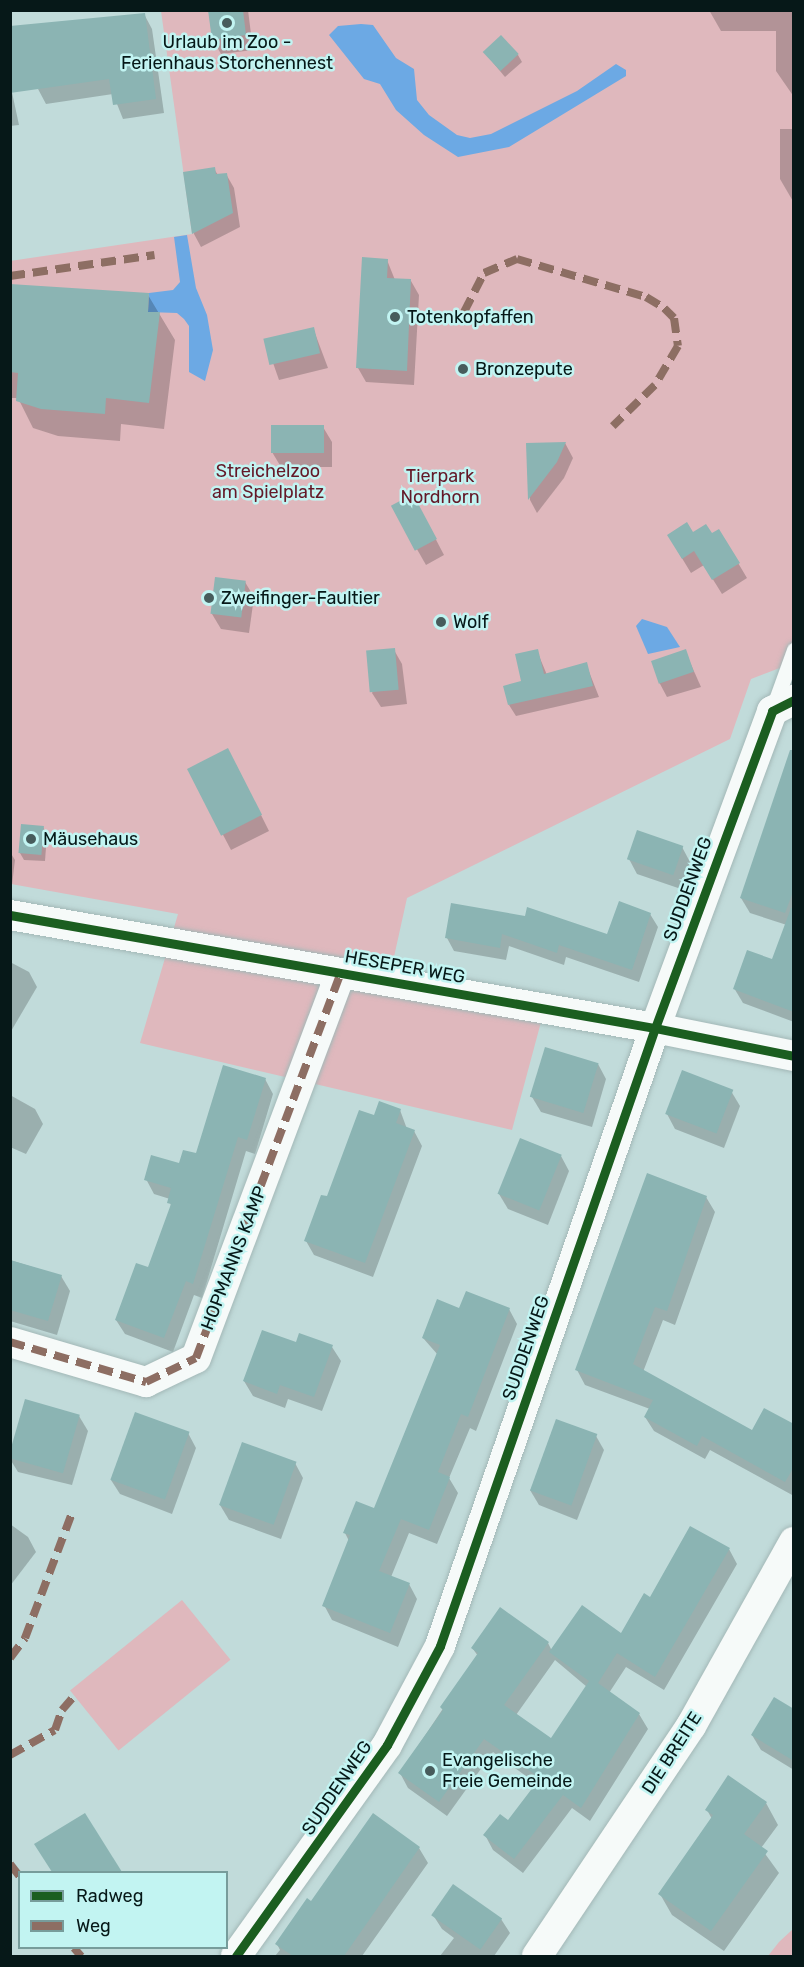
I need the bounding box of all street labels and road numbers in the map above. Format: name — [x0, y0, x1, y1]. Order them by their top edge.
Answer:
street label: SUDDENWEG — [659, 834, 717, 944]
street label: HESEPER WEG — [343, 946, 467, 988]
street label: HOPMANNS KAMP — [197, 1183, 271, 1333]
street label: SUDDENWEG — [498, 1293, 554, 1403]
street label: DIE BREITE — [637, 1708, 707, 1798]
street label: SUDDENWEG — [297, 1737, 377, 1839]

